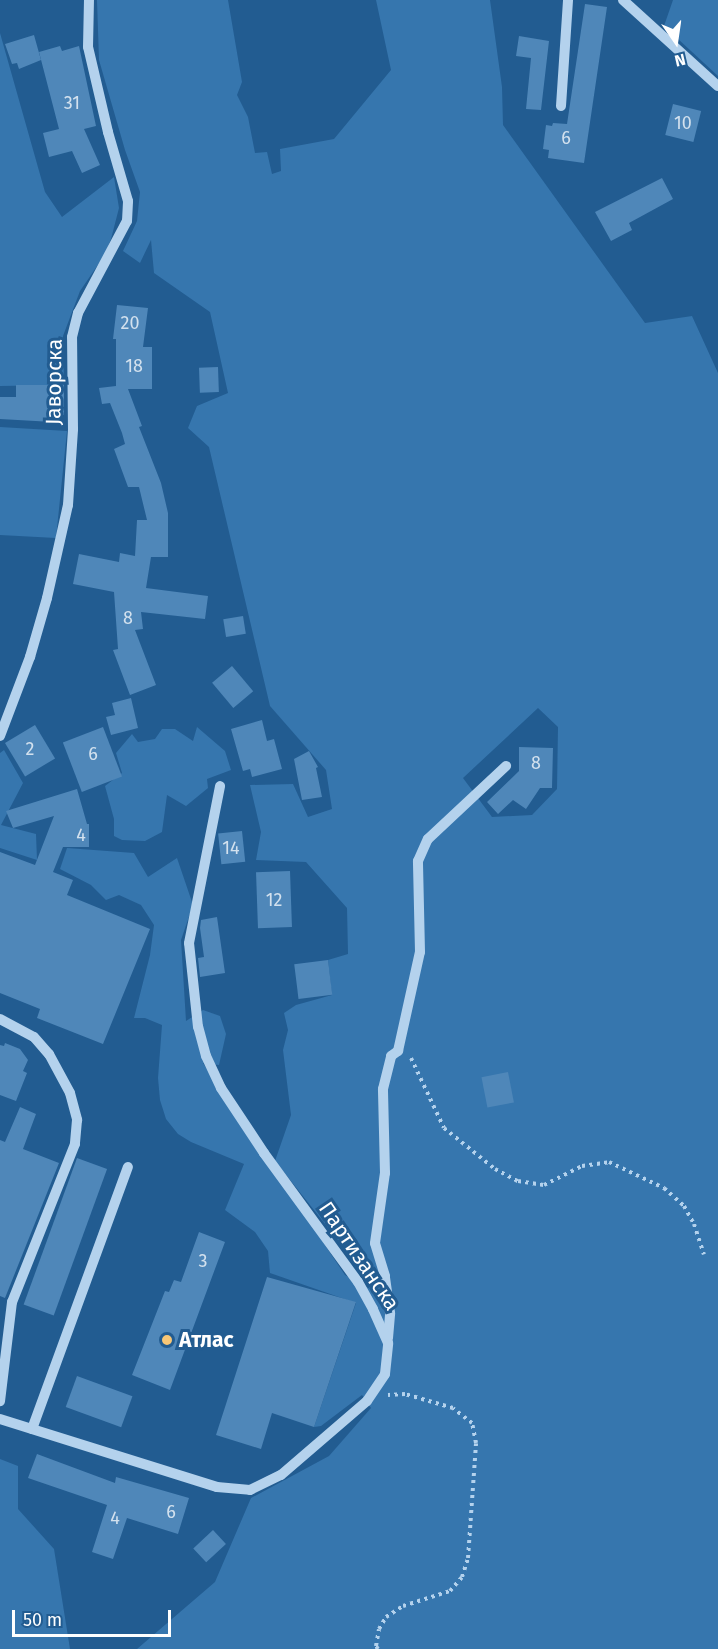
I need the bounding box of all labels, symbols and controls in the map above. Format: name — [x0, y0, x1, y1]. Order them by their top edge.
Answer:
north arrow — [646, 12, 706, 72]
text: N — [673, 50, 687, 70]
house number: 31 — [64, 92, 80, 114]
house number: 10 — [674, 112, 692, 134]
house number: 6 — [561, 127, 571, 149]
house number: 20 — [121, 312, 139, 334]
street label: Јаворска — [41, 339, 67, 425]
house number: 18 — [125, 355, 143, 377]
house number: 8 — [123, 607, 133, 629]
house number: 2 — [26, 738, 34, 760]
house number: 6 — [88, 743, 98, 765]
house number: 8 — [531, 752, 541, 774]
house number: 4 — [76, 824, 86, 846]
house number: 14 — [222, 837, 240, 859]
house number: 12 — [266, 889, 282, 911]
street label: Партизанска — [313, 1197, 405, 1315]
house number: 3 — [199, 1250, 207, 1272]
place label: Атлас — [179, 1327, 234, 1353]
marker: Атлас — [160, 1333, 174, 1347]
house number: 6 — [166, 1501, 176, 1523]
house number: 4 — [110, 1507, 120, 1529]
scale bar — [15, 1598, 174, 1636]
text: 50 m — [23, 1609, 62, 1631]

